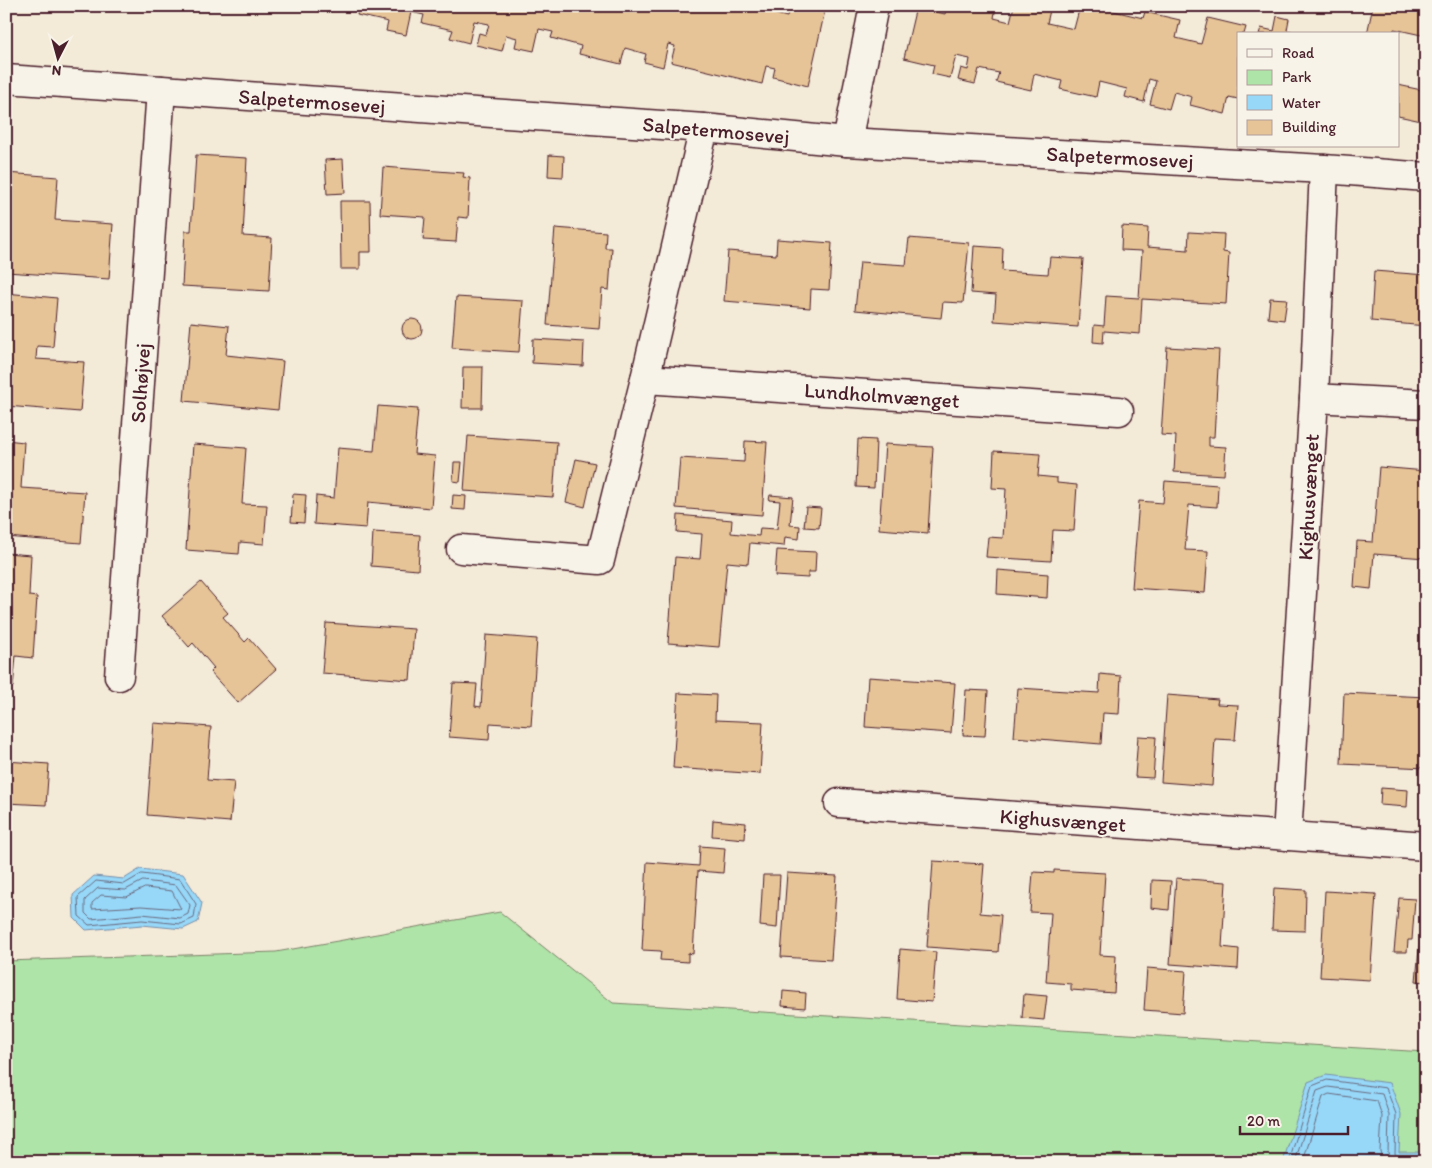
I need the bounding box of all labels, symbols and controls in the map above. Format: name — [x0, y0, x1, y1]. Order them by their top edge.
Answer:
north arrow — [32, 32, 82, 82]
legend — [1237, 32, 1400, 148]
text: Road — [1282, 44, 1315, 62]
text: N — [51, 61, 62, 79]
text: Park — [1282, 68, 1312, 86]
street label: Salpetermosevej — [238, 83, 386, 119]
text: Water — [1282, 94, 1321, 112]
street label: Salpetermosevej — [641, 111, 791, 149]
text: Building — [1282, 118, 1336, 136]
street label: Salpetermosevej — [1046, 141, 1194, 173]
street label: Solhøjvej — [125, 342, 155, 424]
street label: Lundholmvænget — [803, 377, 961, 413]
street label: Kighusvænget — [1292, 433, 1324, 561]
street label: Kighusvænget — [999, 803, 1127, 837]
scale bar — [1240, 1103, 1347, 1135]
text: 20 m — [1247, 1112, 1281, 1130]

